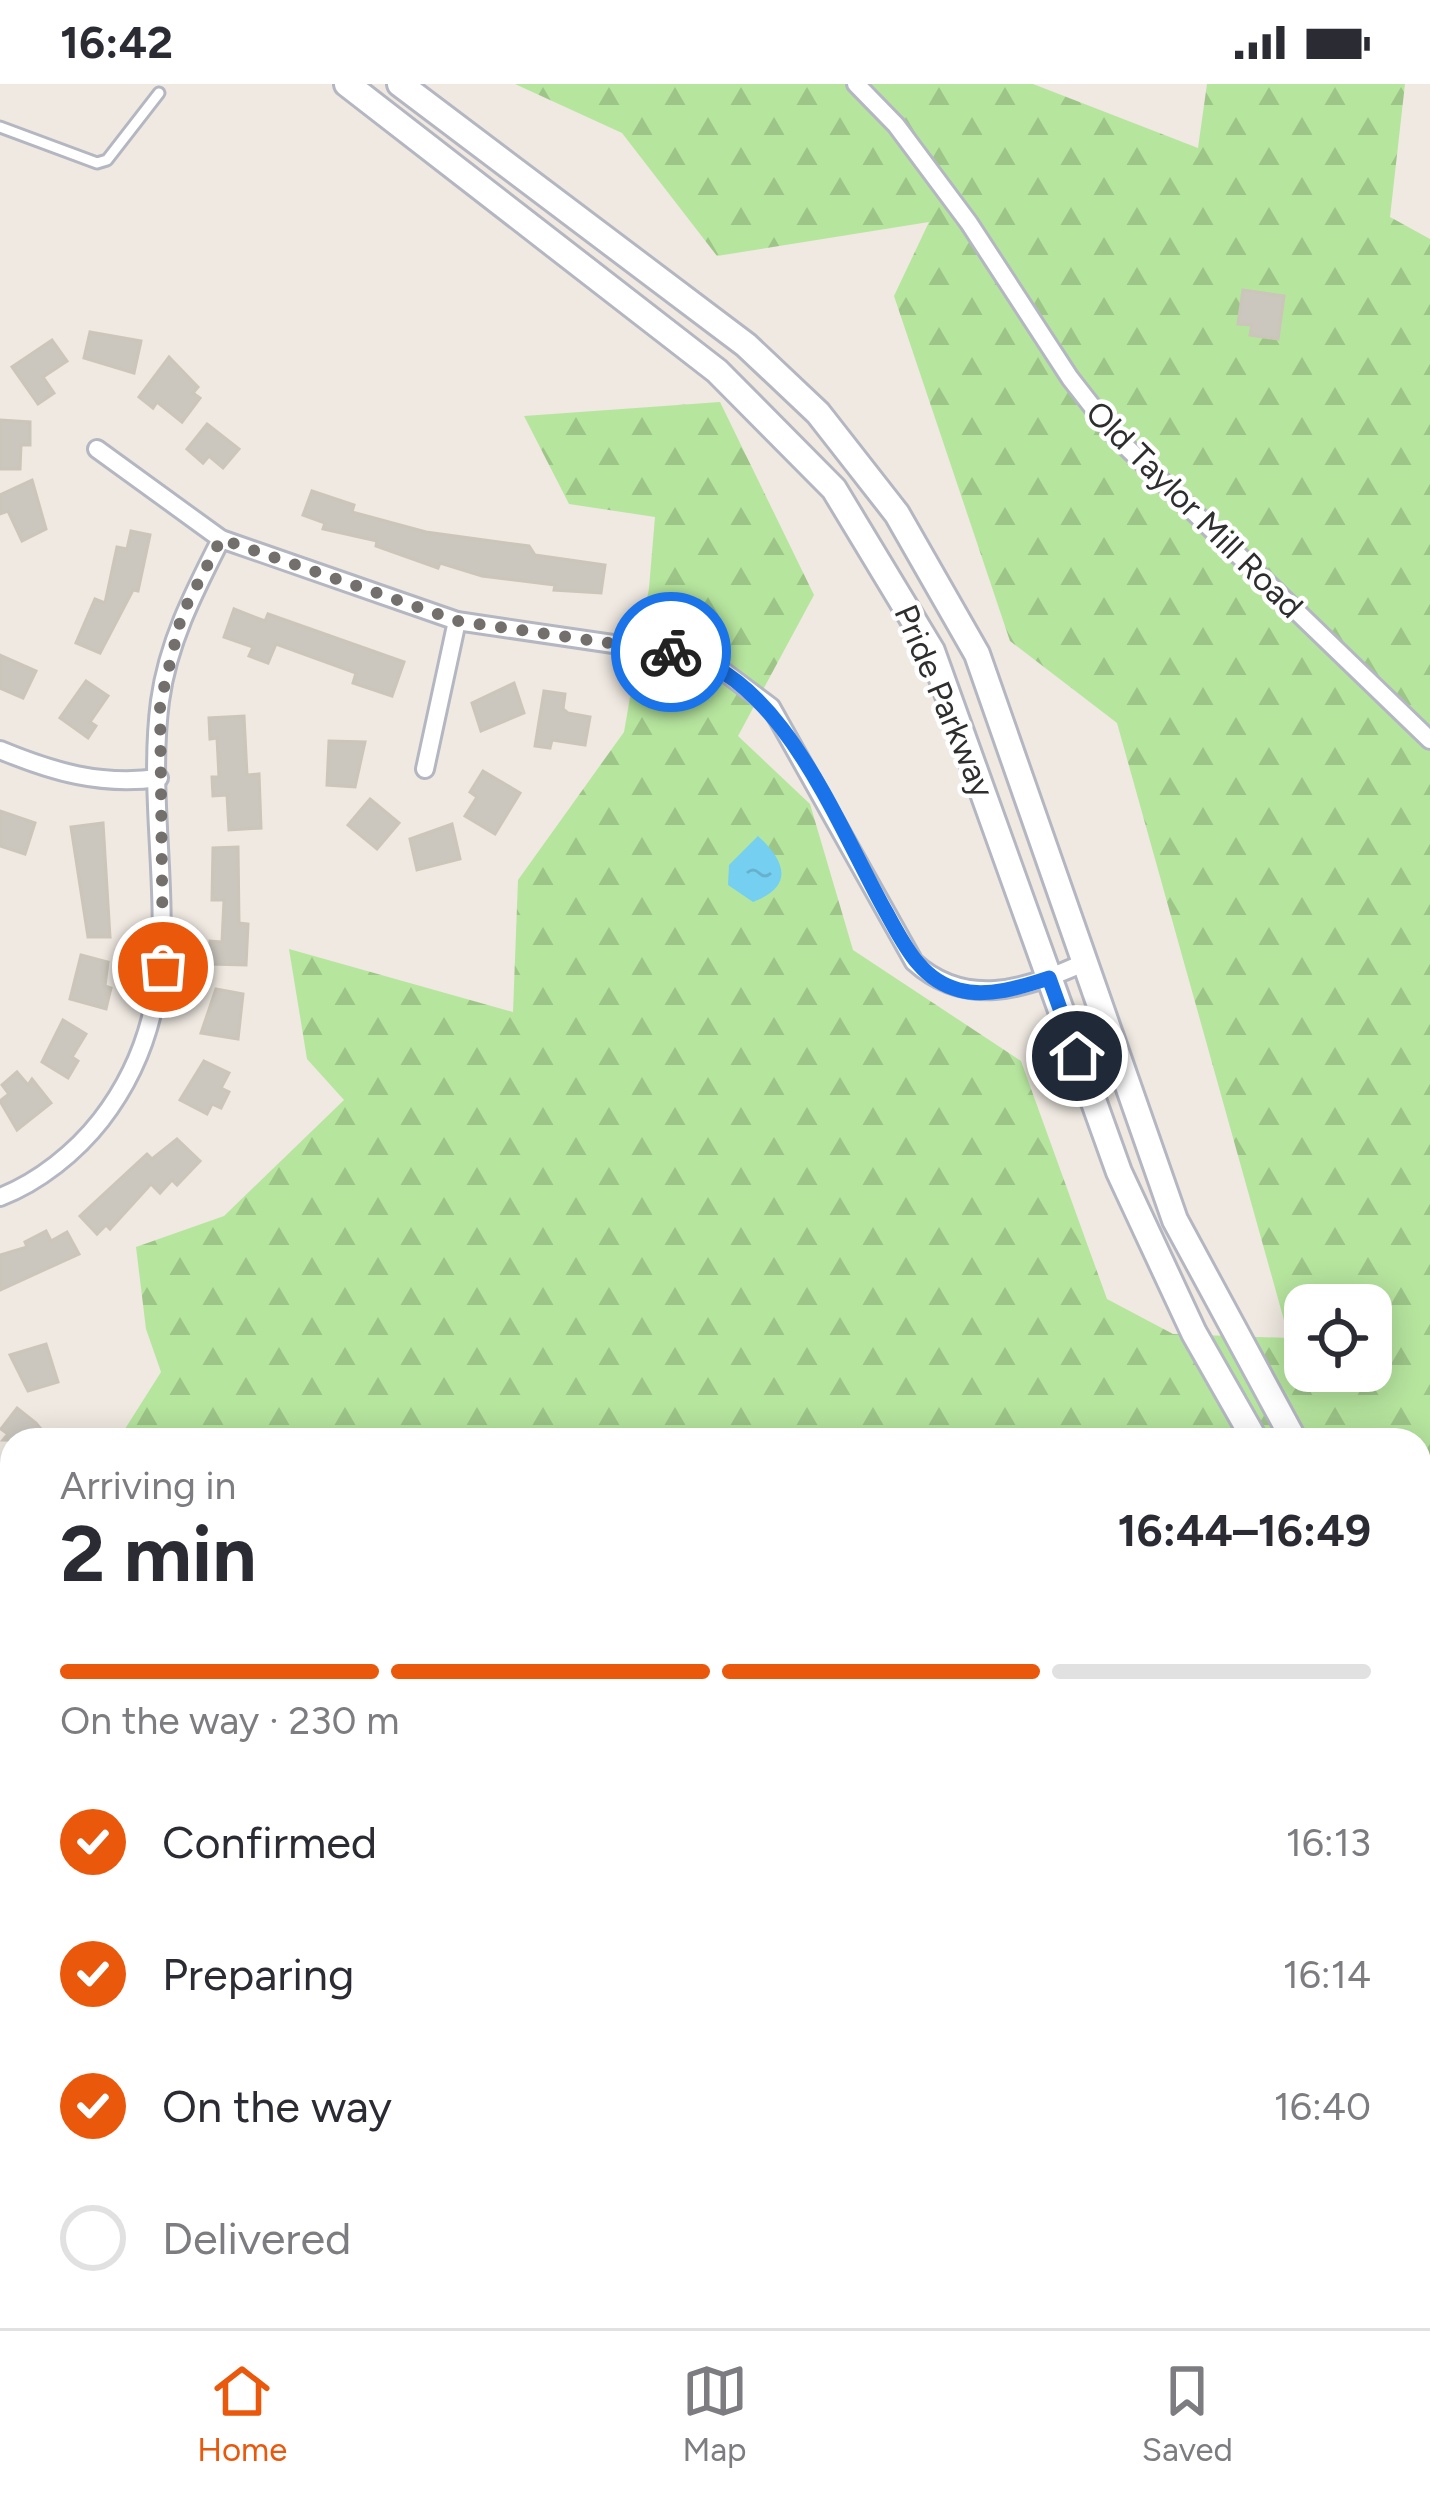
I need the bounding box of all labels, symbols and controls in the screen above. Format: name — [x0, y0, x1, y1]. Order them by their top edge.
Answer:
text: 16:42 — [60, 15, 173, 69]
street label: Old Taylor Mill Road — [1078, 393, 1311, 626]
courier — [611, 592, 731, 712]
street label: Pride Parkway — [886, 599, 1003, 804]
icon: bike — [638, 619, 704, 685]
pin — [112, 916, 214, 1018]
icon: bag — [130, 934, 196, 1000]
pin — [1026, 1005, 1128, 1107]
icon: home — [1044, 1023, 1110, 1089]
map controls — [1284, 1284, 1392, 1392]
button: locate — [1284, 1284, 1392, 1392]
text: Arriving in — [60, 1462, 236, 1509]
text: 16:44–16:49 — [1117, 1503, 1371, 1557]
text: 2 min — [60, 1507, 256, 1601]
text: On the way · 230 m — [60, 1697, 399, 1744]
icon: check — [60, 1809, 126, 1875]
text: Confirmed — [162, 1815, 377, 1869]
text: 16:13 — [1286, 1819, 1371, 1866]
icon: check — [60, 1941, 126, 2007]
text: Preparing — [162, 1947, 354, 2001]
text: 16:14 — [1283, 1951, 1371, 1998]
icon: check — [60, 2073, 126, 2139]
text: On the way — [162, 2079, 392, 2133]
text: 16:40 — [1274, 2083, 1371, 2130]
text: Delivered — [162, 2211, 351, 2265]
tab: Home — [197, 2358, 287, 2469]
tab: Map — [682, 2358, 748, 2469]
tab: Saved — [1142, 2358, 1233, 2469]

